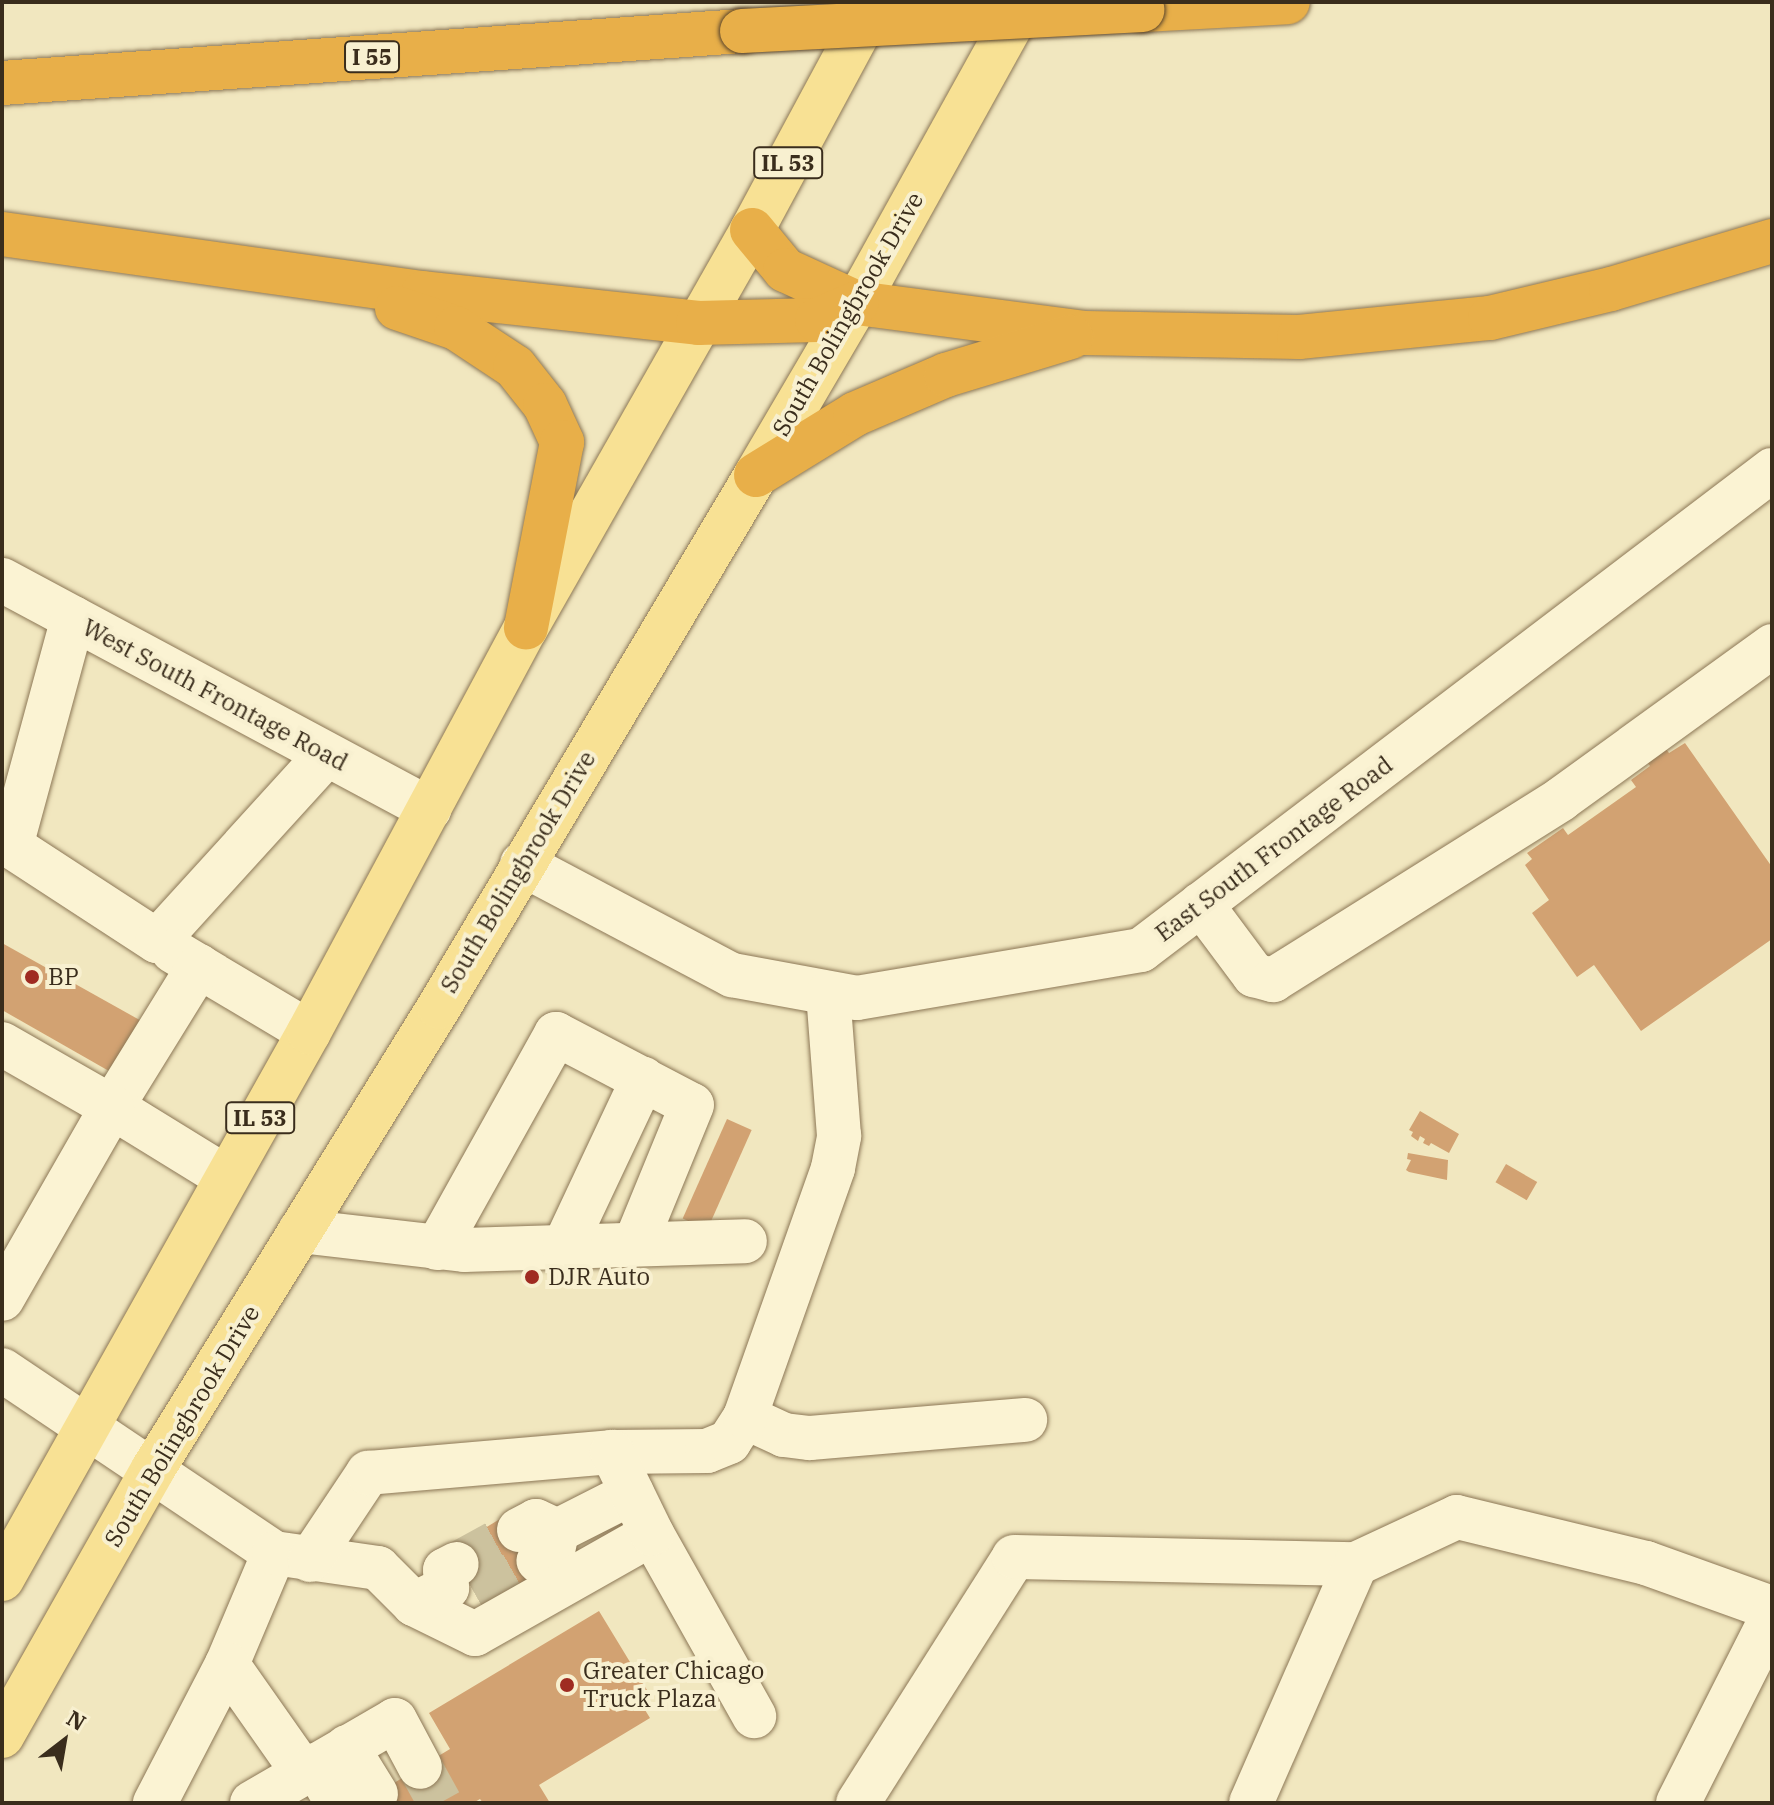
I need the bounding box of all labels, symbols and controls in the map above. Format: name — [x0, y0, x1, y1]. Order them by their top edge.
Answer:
road number: I 55 — [344, 39, 400, 75]
road number: IL 53 — [752, 145, 824, 181]
street label: South Bolingbrook Drive — [766, 187, 930, 441]
street label: West South Frontage Road — [78, 613, 352, 777]
street label: South Bolingbrook Drive — [434, 746, 602, 998]
street label: East South Frontage Road — [1150, 750, 1398, 948]
place label: BP — [48, 963, 79, 991]
marker: BP — [23, 968, 41, 986]
road number: IL 53 — [224, 1100, 296, 1136]
place label: DJR Auto — [548, 1263, 650, 1291]
marker: DJR Auto — [523, 1268, 541, 1286]
street label: South Bolingbrook Drive — [98, 1300, 266, 1552]
place label: Greater Chicago Truck Plaza — [583, 1657, 764, 1713]
marker: Greater Chicago Truck Plaza — [558, 1676, 576, 1694]
north arrow — [24, 1701, 104, 1781]
text: N — [62, 1703, 92, 1737]

